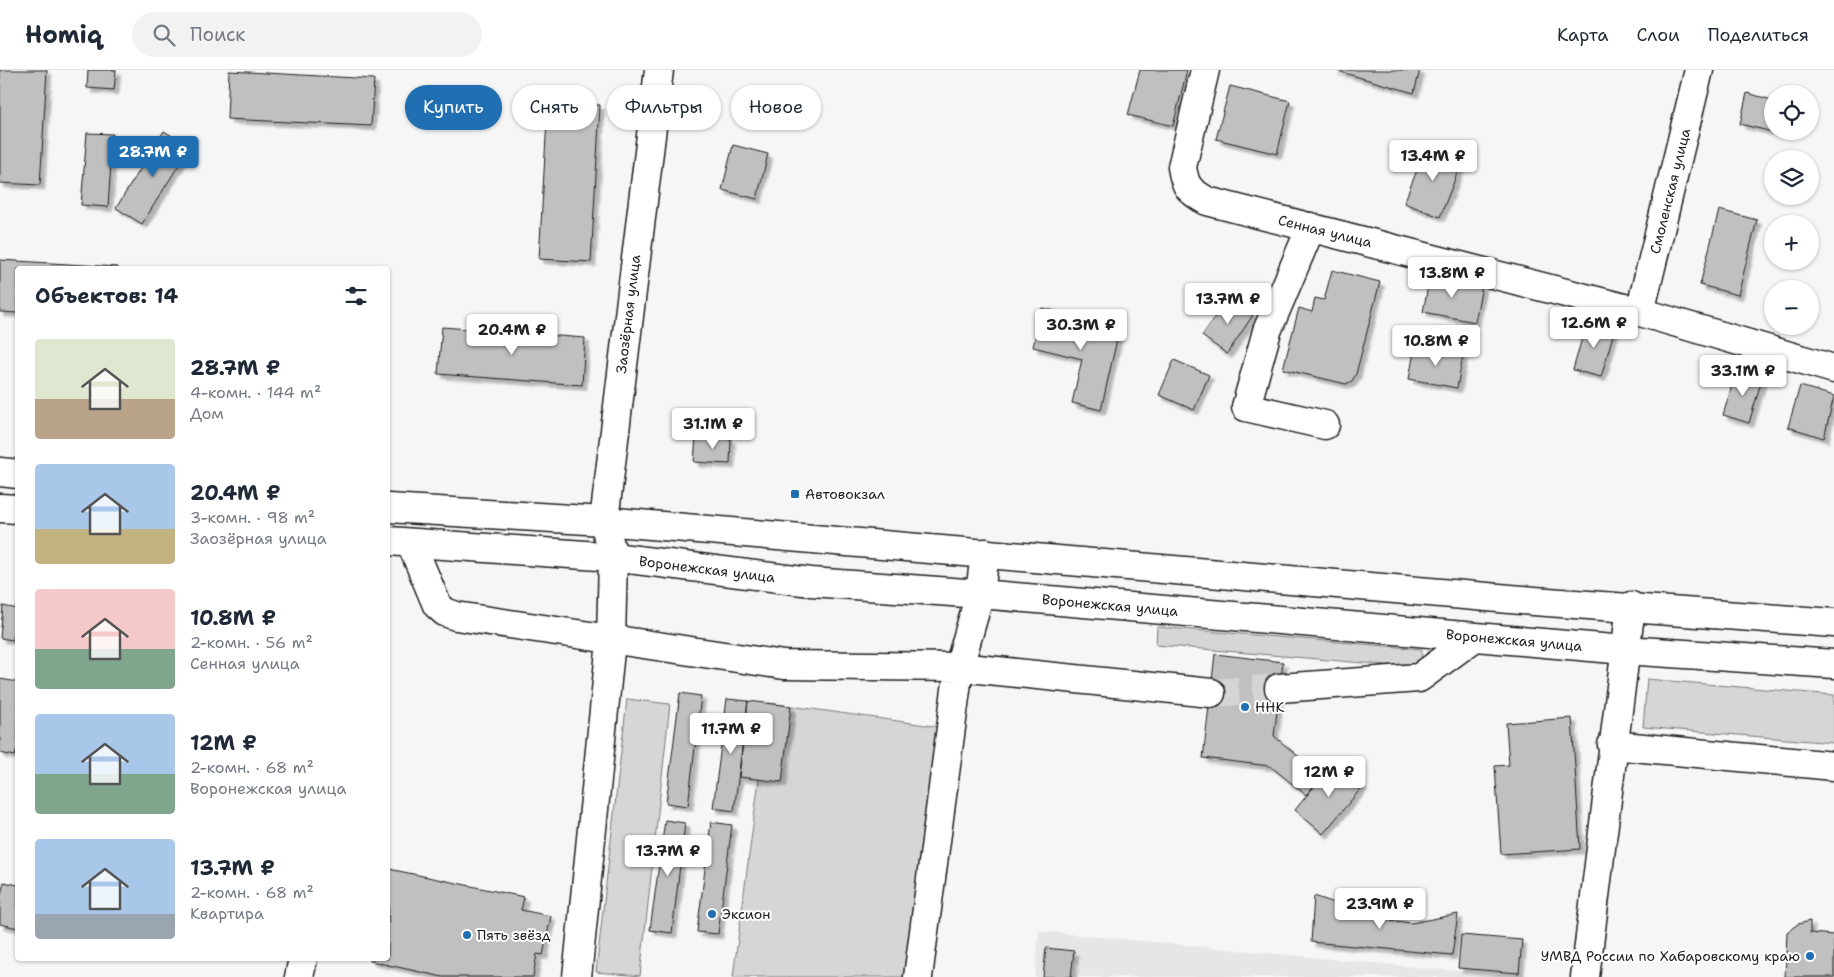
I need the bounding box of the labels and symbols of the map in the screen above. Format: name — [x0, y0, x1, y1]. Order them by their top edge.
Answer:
street label: Смоленская улица — [1646, 126, 1694, 256]
pin: 28.7M ₽ — [107, 136, 199, 178]
pin: 13.4M ₽ — [1387, 140, 1479, 182]
street label: Сенная улица — [1276, 211, 1374, 251]
street label: Заозёрная улица — [612, 253, 644, 374]
pin: 13.8M ₽ — [1406, 256, 1498, 299]
pin: 13.7M ₽ — [1182, 282, 1274, 325]
pin: 12.6M ₽ — [1548, 306, 1640, 349]
pin: 30.3M ₽ — [1035, 308, 1127, 351]
pin: 20.4M ₽ — [466, 314, 558, 356]
pin: 10.8M ₽ — [1390, 324, 1482, 367]
pin: 33.1M ₽ — [1697, 354, 1789, 397]
pin: 31.1M ₽ — [667, 408, 759, 450]
place label: Автовокзал — [805, 485, 885, 503]
marker: Автовокзал — [789, 488, 801, 500]
street label: Воронежская улица — [638, 552, 776, 586]
street label: Воронежская улица — [1041, 590, 1179, 620]
street label: Воронежская улица — [1445, 625, 1583, 655]
place label: ННК — [1255, 698, 1285, 716]
marker: ННК — [1239, 701, 1251, 713]
pin: 11.7M ₽ — [685, 712, 777, 755]
pin: 12M ₽ — [1294, 756, 1364, 798]
pin: 13.7M ₽ — [622, 834, 714, 877]
pin: 23.9M ₽ — [1334, 888, 1426, 930]
place label: Эксион — [722, 905, 770, 923]
marker: Эксион — [706, 908, 718, 920]
place label: Пять звёзд — [477, 926, 551, 944]
marker: Пять звёзд — [461, 929, 473, 941]
place label: УМВД России по Хабаровскому краю — [1541, 947, 1800, 965]
marker: УМВД России по Хабаровскому краю — [1804, 950, 1816, 962]

